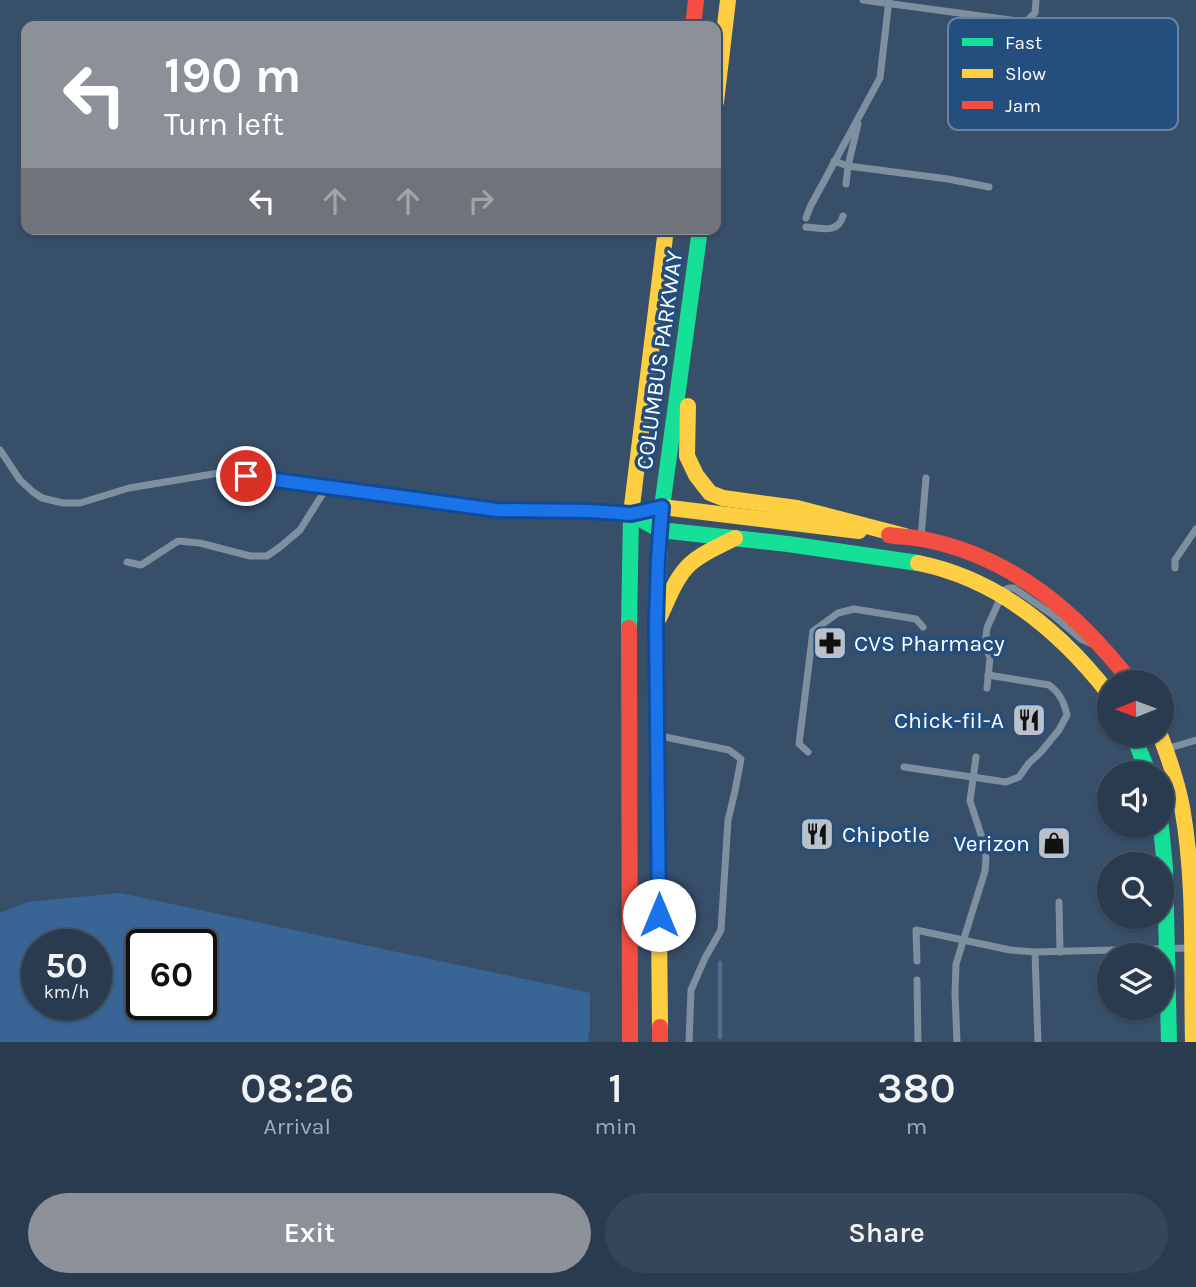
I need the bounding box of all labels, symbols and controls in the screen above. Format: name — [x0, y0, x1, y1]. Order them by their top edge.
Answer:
legend — [948, 18, 1178, 130]
text: Fast — [1005, 32, 1042, 54]
text: 190 m — [164, 47, 301, 104]
icon: left — [49, 49, 140, 140]
text: Slow — [1005, 63, 1046, 85]
text: Jam — [1005, 95, 1041, 117]
text: Turn left — [164, 106, 284, 143]
icon: left — [243, 182, 281, 220]
icon: ahead — [316, 182, 354, 220]
icon: ahead — [389, 182, 427, 220]
icon: right — [462, 182, 500, 220]
street label: COLUMBUS PARKWAY — [631, 248, 688, 471]
pin — [216, 446, 276, 506]
icon: arrive — [227, 457, 265, 495]
pharmacy icon: CVS Pharmacy — [811, 624, 849, 662]
place label: CVS Pharmacy — [854, 630, 1005, 657]
north arrow — [1097, 670, 1174, 747]
map controls — [1097, 670, 1174, 1020]
restaurant icon: Chick-fil-A — [1010, 701, 1048, 739]
place label: Chick-fil-A — [894, 707, 1004, 734]
button: sound — [1097, 761, 1174, 838]
restaurant icon: Chipotle — [798, 815, 836, 853]
place label: Chipotle — [842, 821, 930, 848]
shop icon: Verizon — [1035, 824, 1073, 862]
place label: Verizon — [953, 830, 1030, 857]
button: search — [1097, 852, 1174, 929]
position arrow — [622, 878, 696, 952]
speed limit sign: 60 — [126, 929, 217, 1020]
button: layers — [1097, 943, 1174, 1020]
text: 50 — [45, 945, 88, 986]
text: km/h — [44, 981, 89, 1003]
text: 08:26 — [240, 1063, 354, 1113]
text: 1 — [608, 1063, 623, 1113]
text: 380 — [877, 1063, 956, 1113]
text: Arrival — [264, 1113, 331, 1140]
text: min — [595, 1113, 637, 1140]
text: m — [906, 1113, 927, 1140]
button: Exit — [28, 1193, 591, 1273]
button: Share — [605, 1193, 1168, 1273]

